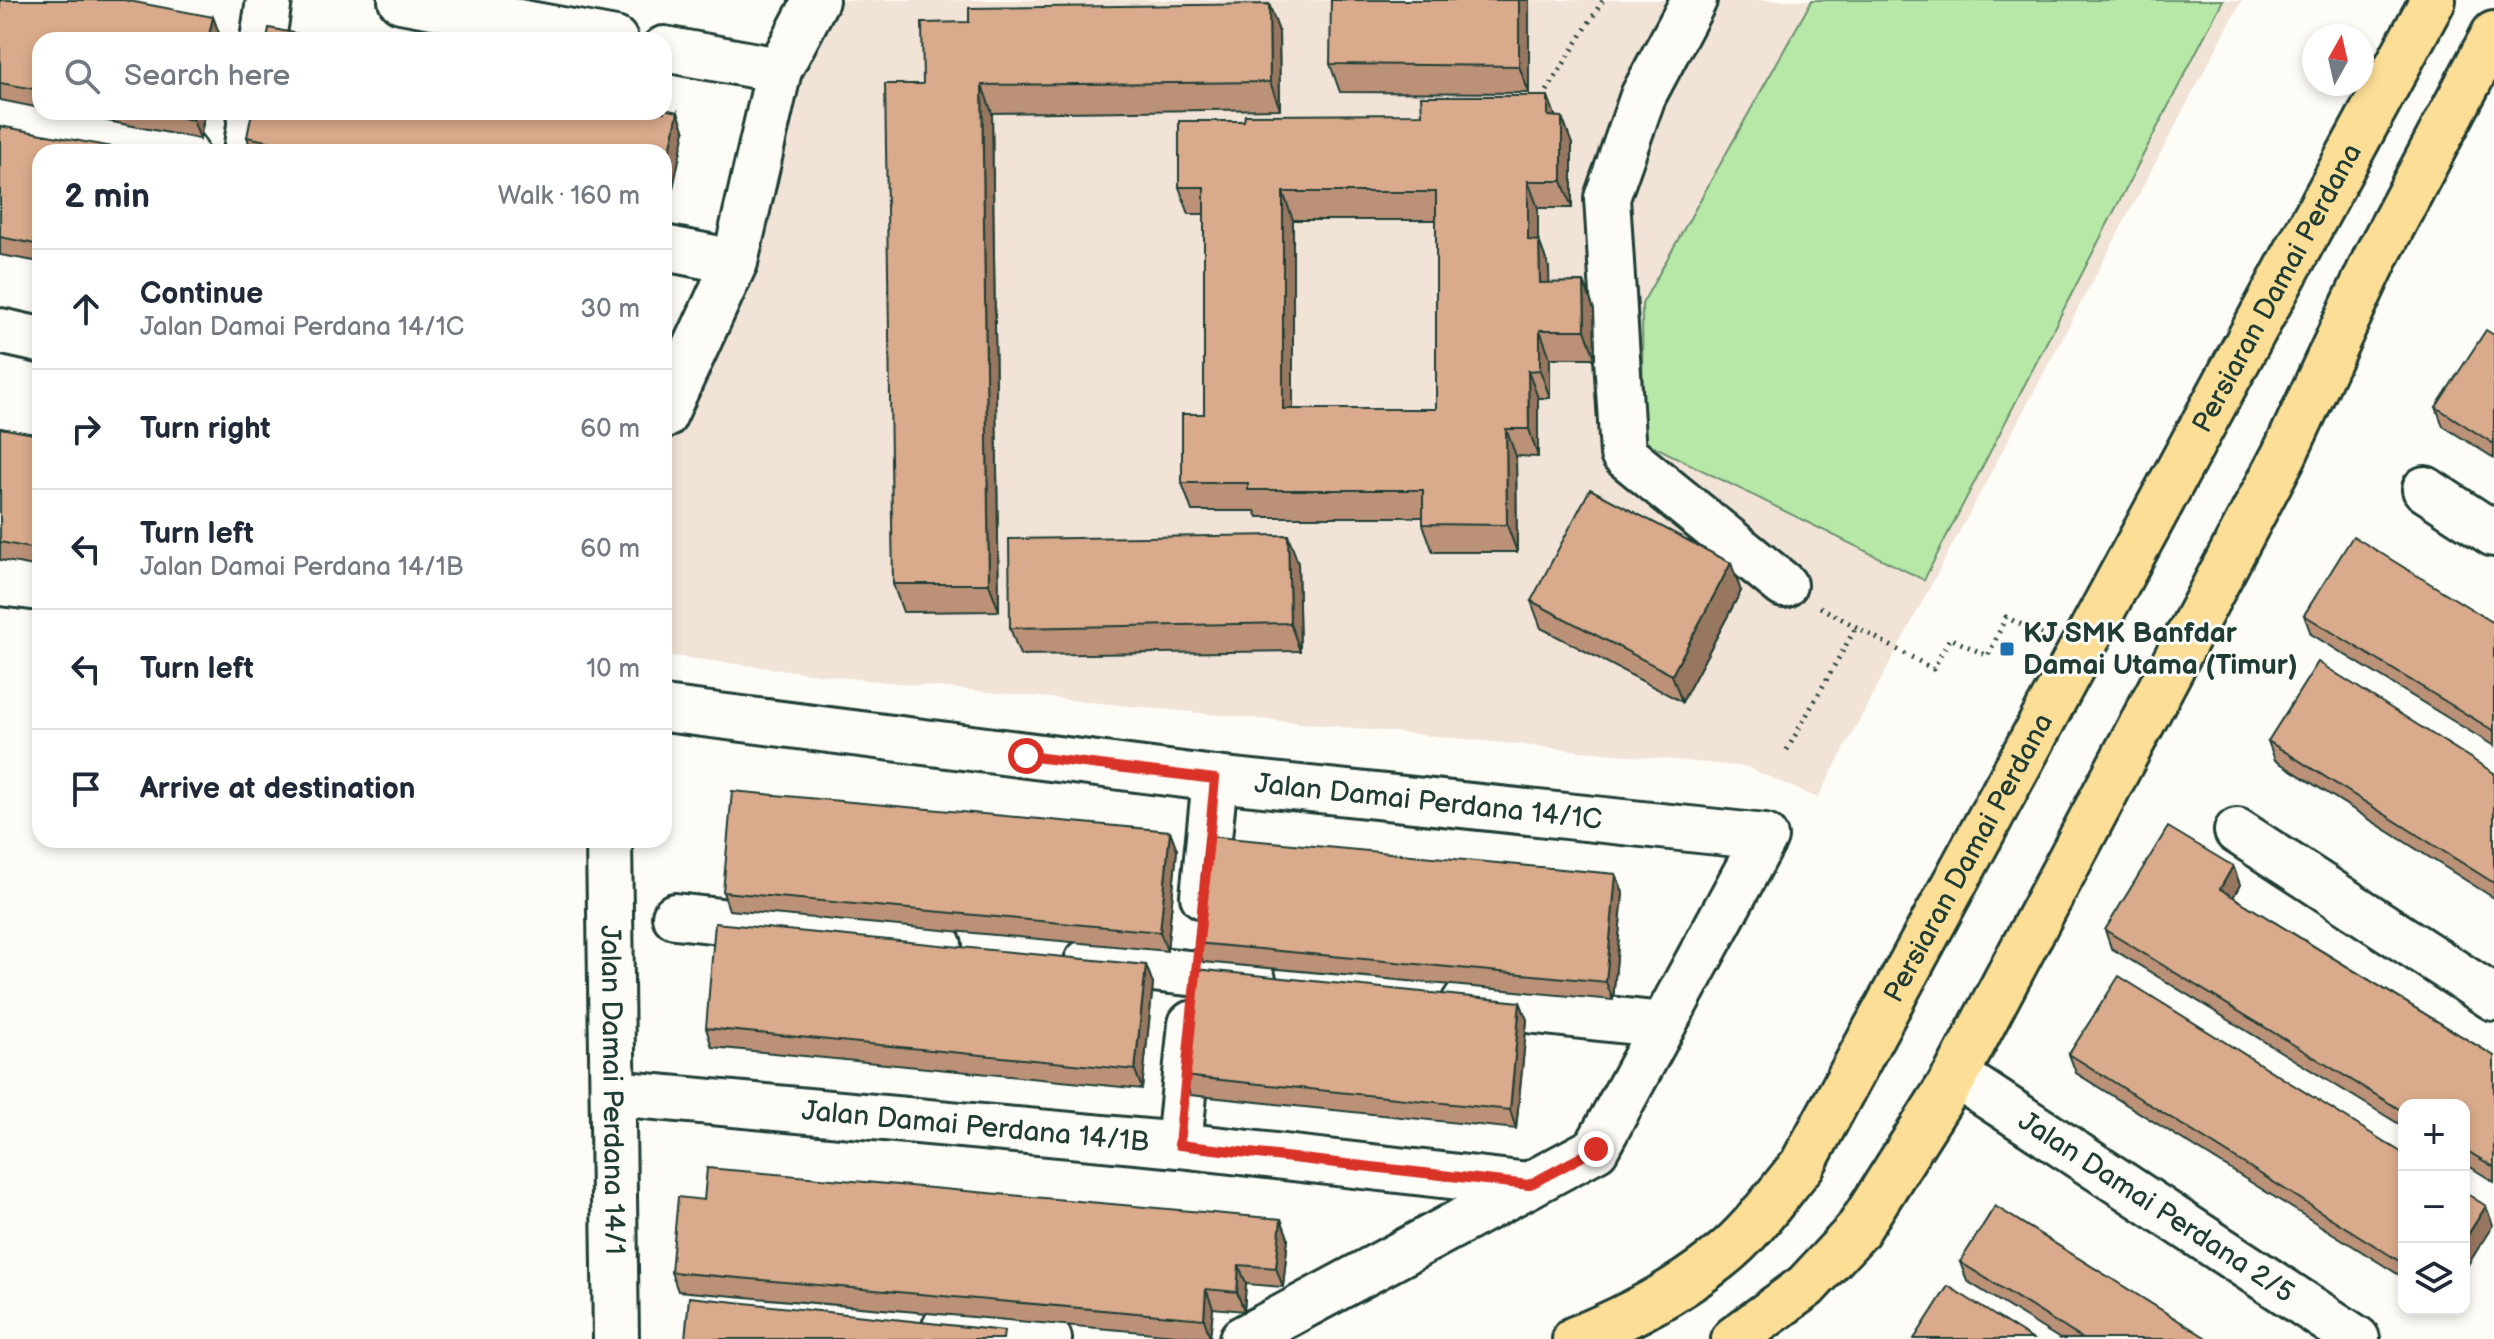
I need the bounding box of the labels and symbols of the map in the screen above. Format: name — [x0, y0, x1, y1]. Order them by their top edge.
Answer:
north arrow — [2302, 24, 2374, 96]
street label: Persiaran Damai Perdana — [2185, 138, 2369, 438]
place label: KJ SMK Banfdar Damai Utama (Timur) — [2023, 617, 2298, 682]
marker: KJ SMK Banfdar Damai Utama (Timur) — [1998, 640, 2016, 658]
street label: Persiaran Damai Perdana — [1877, 708, 2060, 1008]
route start — [1008, 738, 1044, 774]
street label: Jalan Damai Perdana 14/1C — [1253, 767, 1604, 836]
street label: Jalan Damai Perdana 14/1 — [594, 925, 631, 1255]
street label: Jalan Damai Perdana 14/1B — [800, 1094, 1151, 1159]
street label: Jalan Damai Perdana 2/5 — [2012, 1104, 2301, 1310]
route end — [1578, 1131, 1614, 1167]

